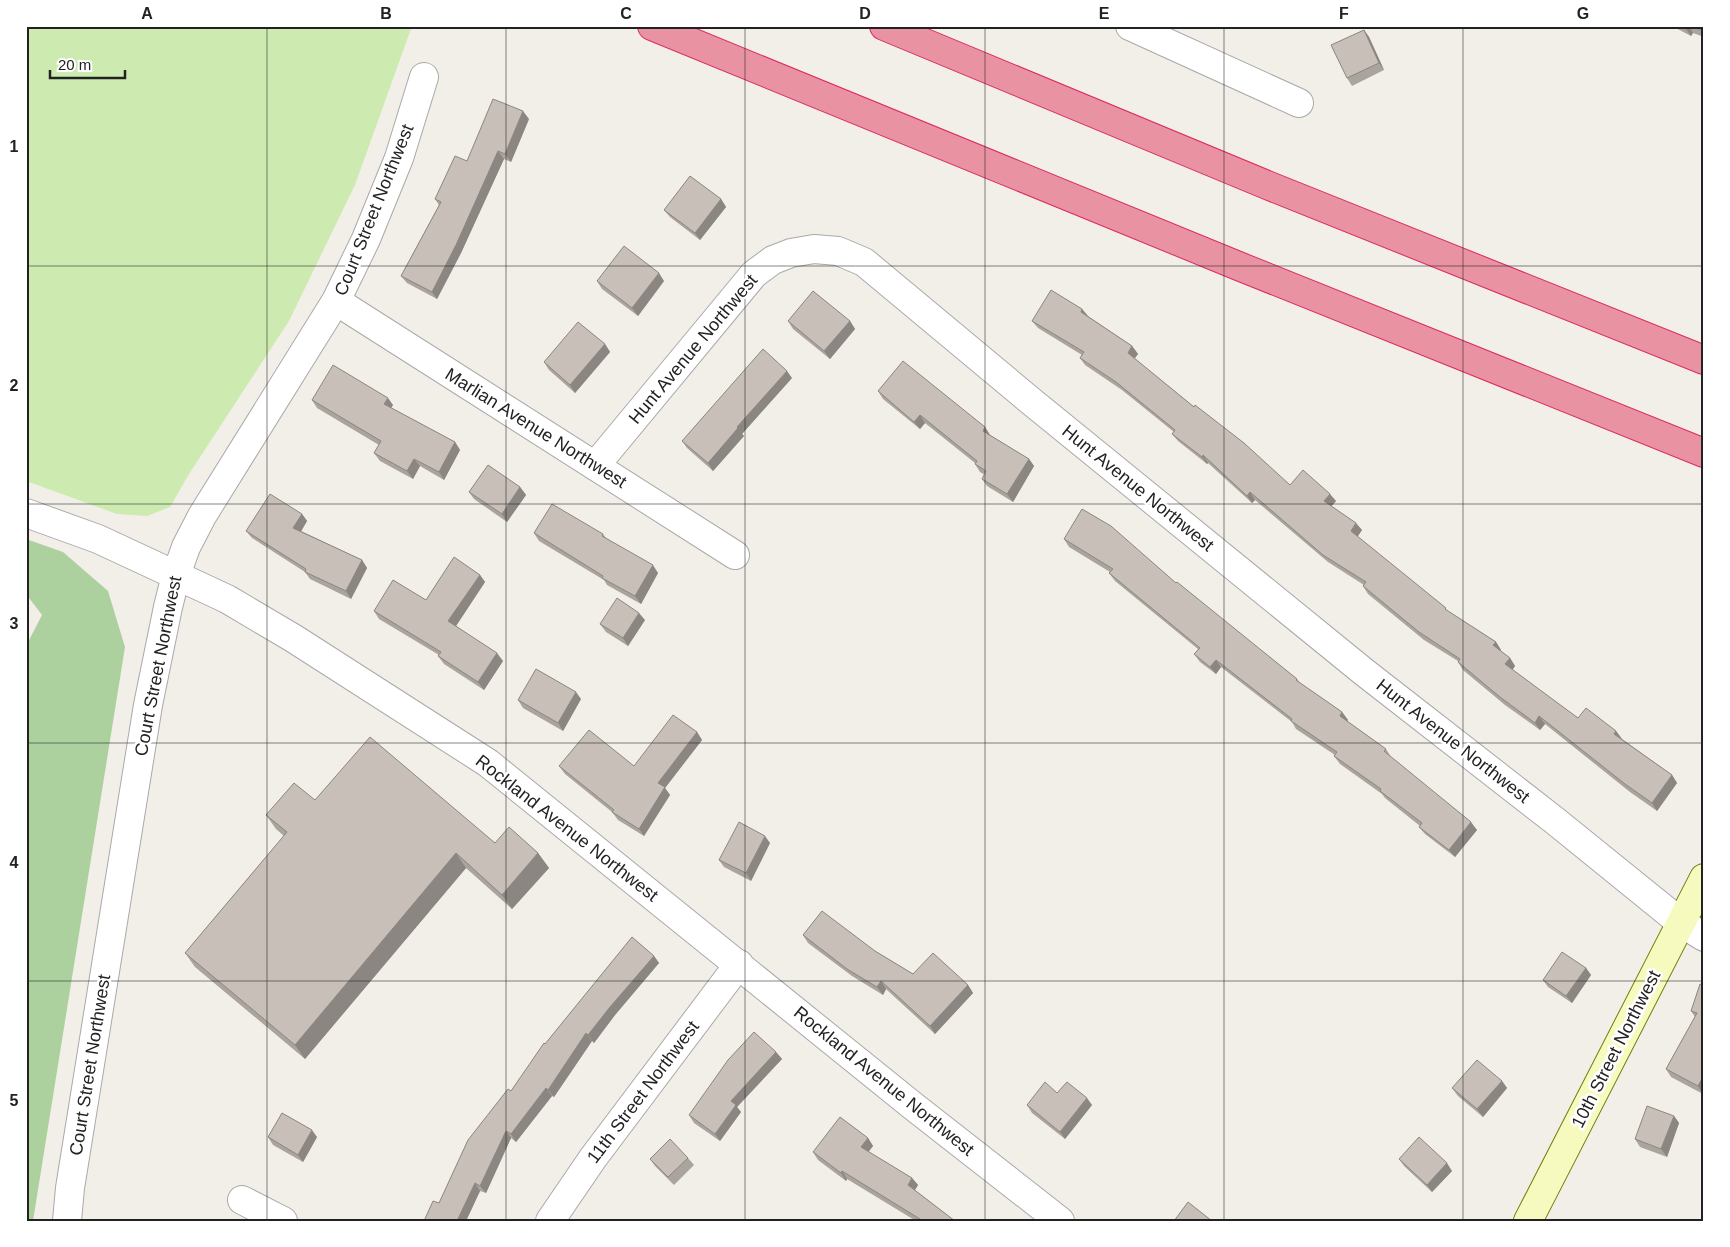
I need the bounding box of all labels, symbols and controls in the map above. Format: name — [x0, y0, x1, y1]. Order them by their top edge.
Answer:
text: A — [141, 5, 153, 22]
text: B — [380, 5, 392, 22]
text: C — [620, 5, 632, 22]
text: D — [859, 5, 871, 22]
text: E — [1099, 5, 1110, 22]
text: F — [1339, 5, 1349, 22]
text: G — [1577, 5, 1589, 22]
scale bar — [50, 48, 125, 80]
text: 20 m — [58, 56, 91, 73]
street label: Court Street Northwest — [330, 121, 418, 299]
text: 1 — [10, 138, 19, 155]
street label: Hunt Avenue Northwest — [625, 270, 761, 428]
street label: Marlian Avenue Northwest — [442, 364, 630, 492]
text: 2 — [10, 377, 19, 394]
street label: Hunt Avenue Northwest — [1058, 421, 1218, 555]
street label: Court Street Northwest — [131, 574, 185, 758]
text: 3 — [10, 615, 19, 632]
street label: Hunt Avenue Northwest — [1372, 675, 1534, 807]
street label: Rockland Avenue Northwest — [472, 751, 662, 905]
text: 4 — [10, 854, 19, 871]
street label: 10th Street Northwest — [1568, 967, 1664, 1131]
street label: Court Street Northwest — [66, 973, 114, 1157]
street label: Rockland Avenue Northwest — [790, 1002, 978, 1160]
street label: 11th Street Northwest — [583, 1017, 703, 1167]
text: 5 — [10, 1092, 19, 1109]

